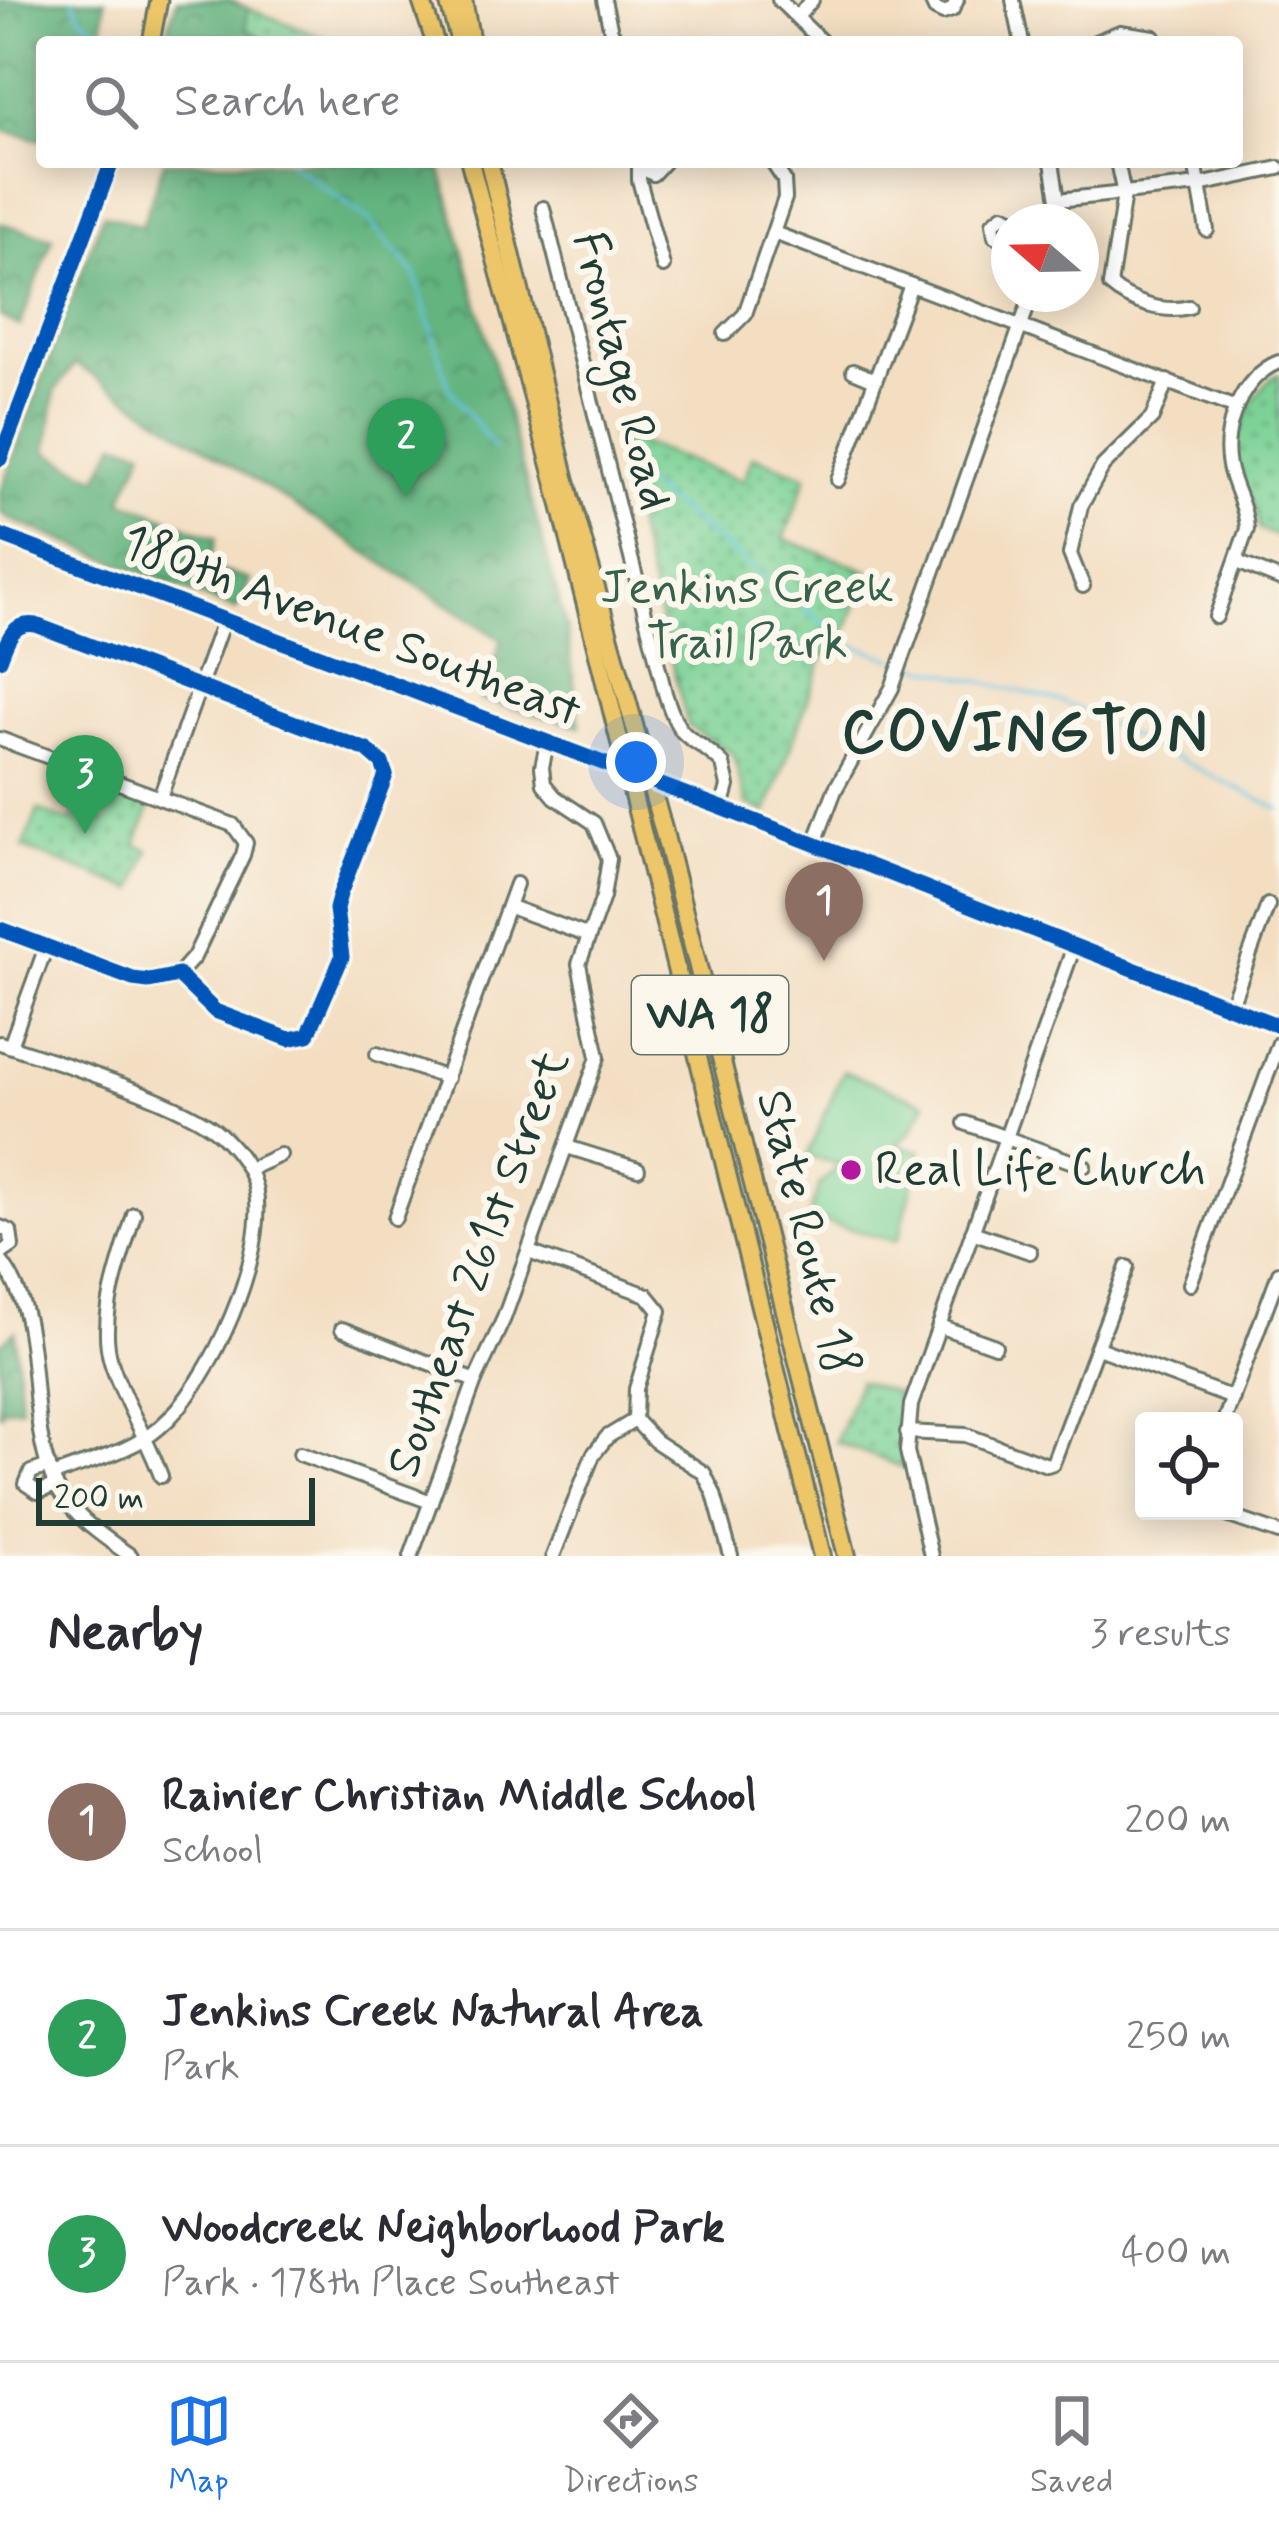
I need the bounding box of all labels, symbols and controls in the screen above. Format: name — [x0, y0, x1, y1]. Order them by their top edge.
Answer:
search box — [36, 36, 1243, 168]
icon: search — [78, 69, 144, 135]
text: Search here — [174, 73, 401, 132]
north arrow — [991, 204, 1099, 312]
street label: Frontage Road — [553, 225, 686, 517]
pin: 2 — [367, 398, 445, 497]
street label: 180th Avenue Southeast — [113, 510, 589, 744]
park label: Jenkins Creek Trail Park — [600, 557, 894, 675]
district label: COVINGTON — [841, 695, 1211, 774]
your location — [606, 732, 666, 792]
pin: 3 — [46, 735, 124, 834]
pin: 1 — [785, 862, 863, 961]
road number: WA 18 — [632, 976, 788, 1054]
street label: Southeast 261st Street — [372, 1042, 586, 1486]
street label: State Route 18 — [740, 1084, 872, 1382]
place label: Real Life Church — [875, 1139, 1206, 1202]
marker: Real Life Church — [838, 1157, 864, 1183]
map controls — [1135, 1412, 1243, 1520]
button: locate — [1135, 1412, 1243, 1520]
scale bar — [36, 1472, 315, 1525]
text: 200 m — [54, 1477, 144, 1521]
text: Nearby — [48, 1601, 203, 1667]
text: 3 results — [1090, 1609, 1231, 1660]
text: Rainier Christian Middle School — [162, 1767, 757, 1826]
text: 1 — [78, 1796, 96, 1847]
text: 200 m — [1125, 1796, 1231, 1847]
text: School — [162, 1826, 263, 1877]
text: Jenkins Creek Natural Area — [162, 1983, 704, 2042]
text: 2 — [77, 2012, 97, 2063]
text: 250 m — [1126, 2012, 1231, 2063]
text: Park — [162, 2042, 240, 2093]
text: Woodcreek Neighborhood Park — [162, 2199, 725, 2258]
text: 3 — [78, 2228, 96, 2279]
text: 400 m — [1121, 2228, 1231, 2279]
text: Park · 178th Place Southeast — [162, 2258, 620, 2309]
tab: Map — [166, 2388, 232, 2504]
tab: Directions — [563, 2388, 699, 2504]
tab: Saved — [1030, 2388, 1113, 2504]

